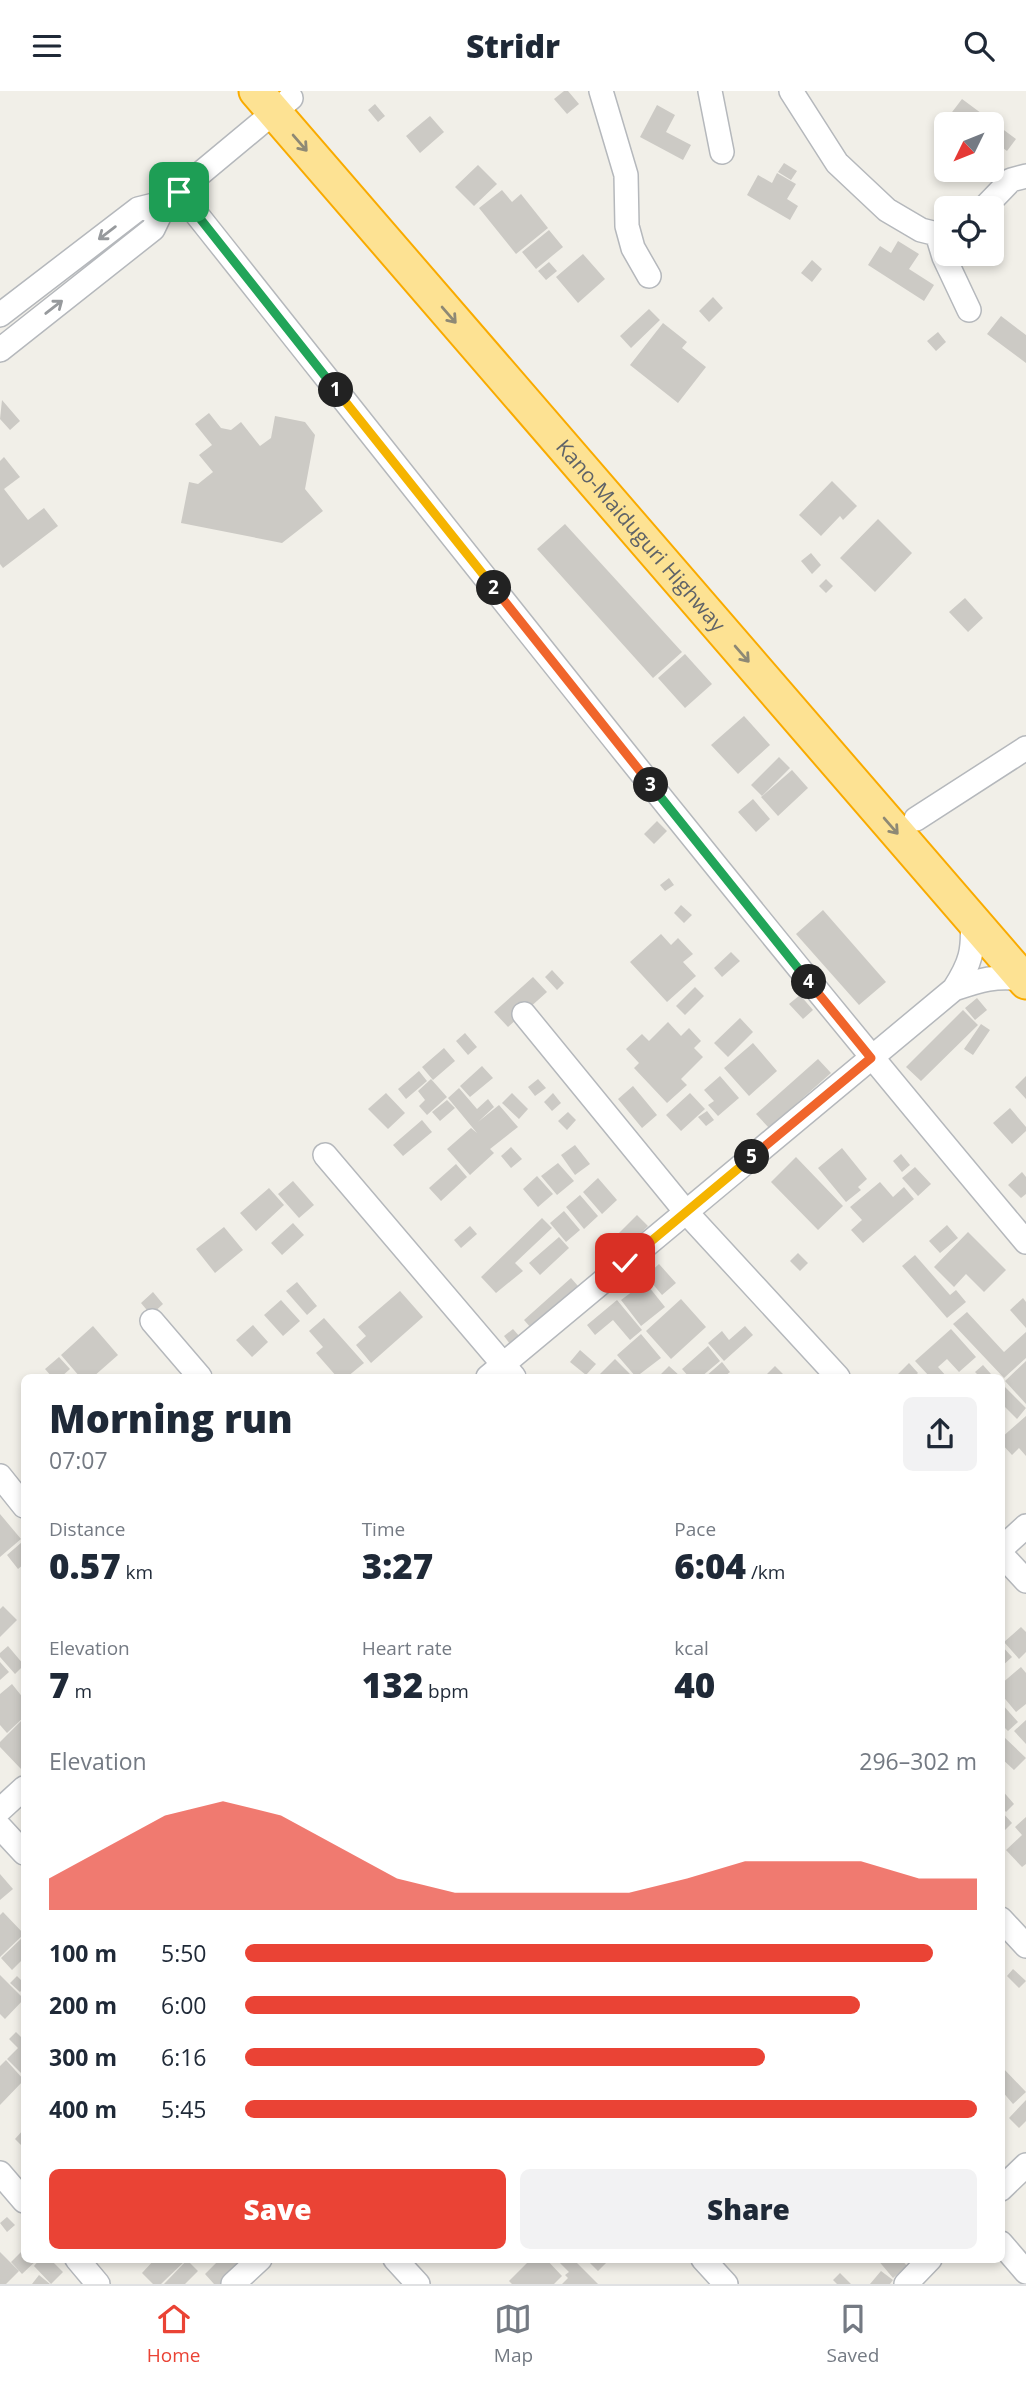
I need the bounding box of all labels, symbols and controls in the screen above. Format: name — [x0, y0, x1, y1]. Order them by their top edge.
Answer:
text: Stridr — [466, 24, 560, 67]
icon: menu — [28, 27, 66, 65]
icon: search — [960, 27, 998, 65]
north arrow — [934, 112, 1004, 182]
map controls — [934, 112, 1004, 266]
one-way arrow — [292, 133, 308, 151]
pin — [149, 162, 209, 222]
icon: arrive — [160, 173, 198, 211]
button: locate — [934, 196, 1004, 266]
one-way arrow — [98, 226, 117, 241]
one-way arrow — [44, 300, 62, 315]
one-way arrow — [441, 305, 457, 323]
pin: 1 — [318, 373, 354, 407]
text: 1 — [330, 376, 341, 402]
street label: Kano-Maiduguri Highway — [550, 433, 732, 638]
pin: 2 — [476, 571, 512, 605]
text: 2 — [488, 574, 499, 600]
one-way arrow — [734, 644, 750, 662]
pin: 3 — [634, 767, 668, 803]
text: 3 — [645, 771, 656, 797]
one-way arrow — [883, 816, 899, 834]
pin: 4 — [792, 965, 826, 999]
text: 4 — [803, 968, 814, 994]
pin: 5 — [734, 1139, 770, 1175]
text: 5 — [746, 1143, 757, 1169]
pin — [595, 1233, 655, 1293]
icon: check — [606, 1244, 644, 1282]
text: Morning run — [49, 1392, 293, 1444]
button: share — [903, 1397, 977, 1471]
text: 07:07 — [49, 1444, 108, 1476]
text: Distance — [49, 1516, 125, 1542]
text: Time — [362, 1516, 405, 1542]
text: Pace — [674, 1516, 716, 1542]
text: 0.57 — [49, 1542, 121, 1589]
text: 3:27 — [362, 1542, 433, 1589]
text: 6:04 — [674, 1542, 746, 1589]
text: km — [121, 1559, 153, 1585]
text: /km — [746, 1559, 785, 1585]
text: Elevation — [49, 1635, 130, 1661]
text: Heart rate — [362, 1635, 452, 1661]
text: kcal — [674, 1635, 709, 1661]
text: 7 — [49, 1661, 70, 1708]
text: 132 — [362, 1661, 423, 1708]
text: 40 — [674, 1661, 715, 1708]
text: m — [70, 1678, 92, 1704]
text: bpm — [423, 1678, 469, 1704]
text: Elevation — [49, 1745, 147, 1777]
text: 296–302 m — [859, 1745, 977, 1777]
text: 100 m — [49, 1937, 117, 1969]
text: 5:50 — [161, 1937, 207, 1969]
text: 200 m — [49, 1989, 117, 2021]
text: 6:00 — [161, 1989, 207, 2021]
text: 300 m — [49, 2041, 117, 2073]
text: 6:16 — [161, 2041, 207, 2073]
text: 400 m — [49, 2093, 117, 2125]
text: 5:45 — [161, 2093, 207, 2125]
button: Save — [49, 2169, 506, 2249]
button: Share — [520, 2169, 977, 2249]
tab: Home — [147, 2300, 200, 2368]
tab: Map — [494, 2300, 533, 2368]
tab: Saved — [827, 2300, 879, 2368]

